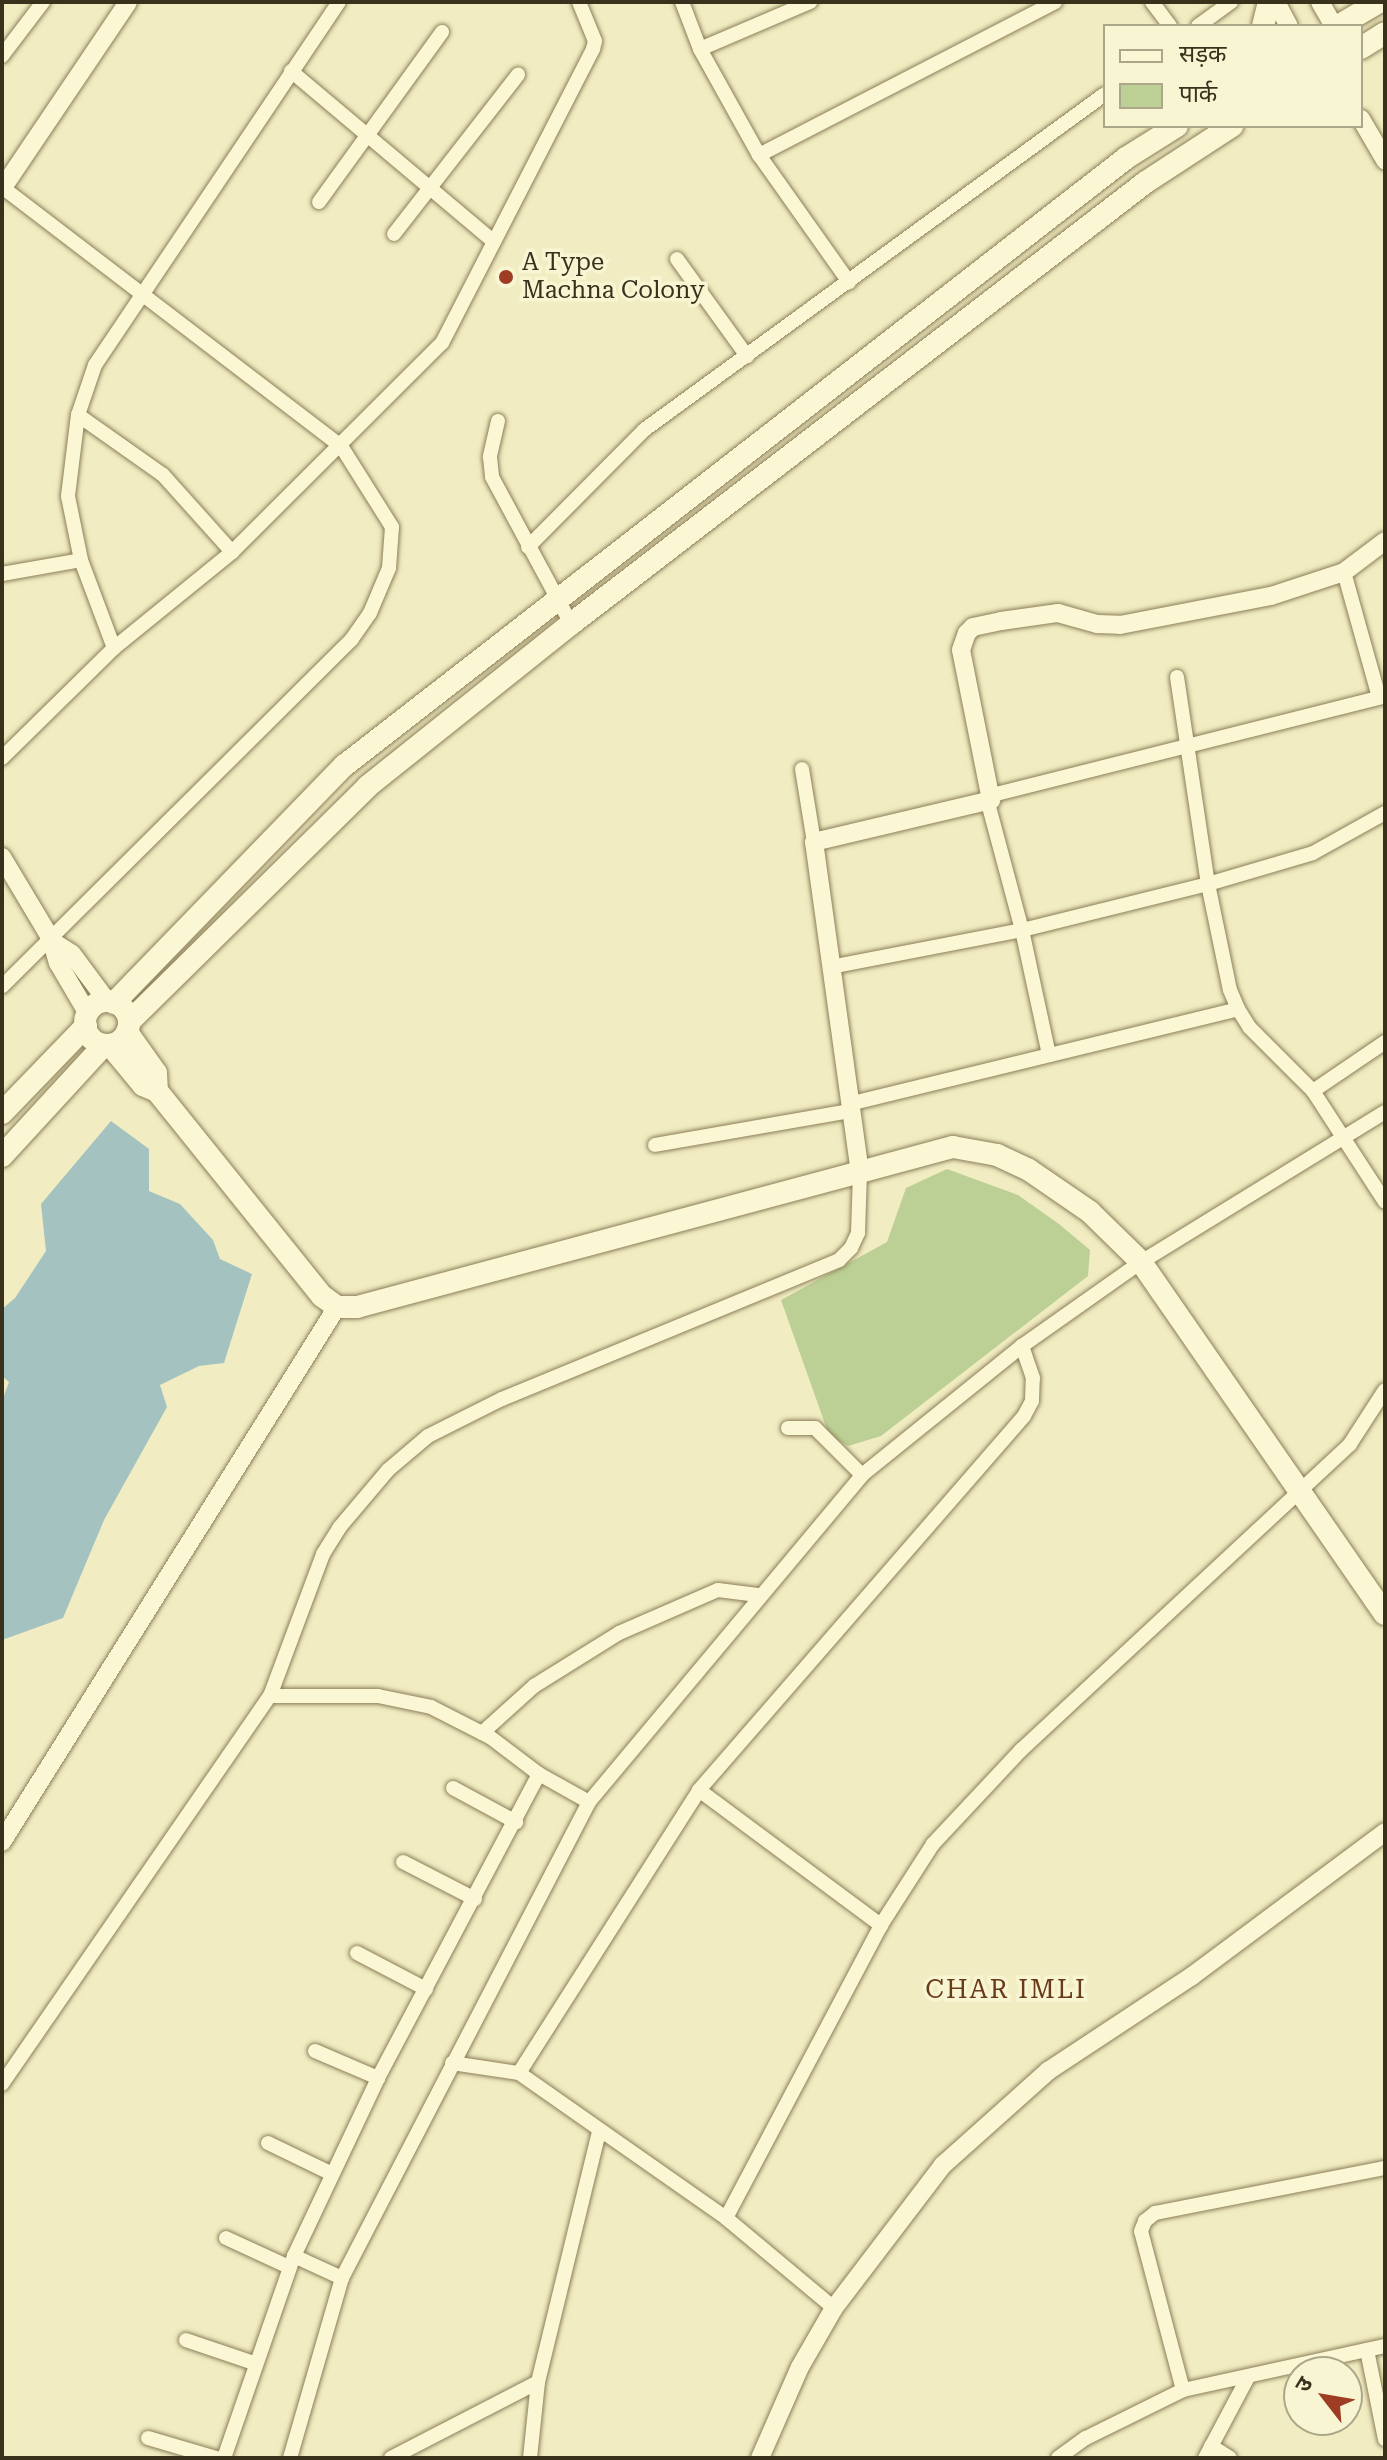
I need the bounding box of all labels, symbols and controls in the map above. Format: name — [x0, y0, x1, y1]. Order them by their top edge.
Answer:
legend — [1103, 24, 1363, 128]
text: सड़क — [1179, 40, 1227, 68]
text: पार्क — [1179, 80, 1217, 108]
place label: A Type Machna Colony — [522, 249, 705, 305]
marker: A Type Machna Colony — [497, 268, 515, 286]
district label: CHAR IMLI — [925, 1974, 1087, 2006]
north arrow — [1283, 2356, 1363, 2436]
text: उ — [1290, 2372, 1318, 2396]

